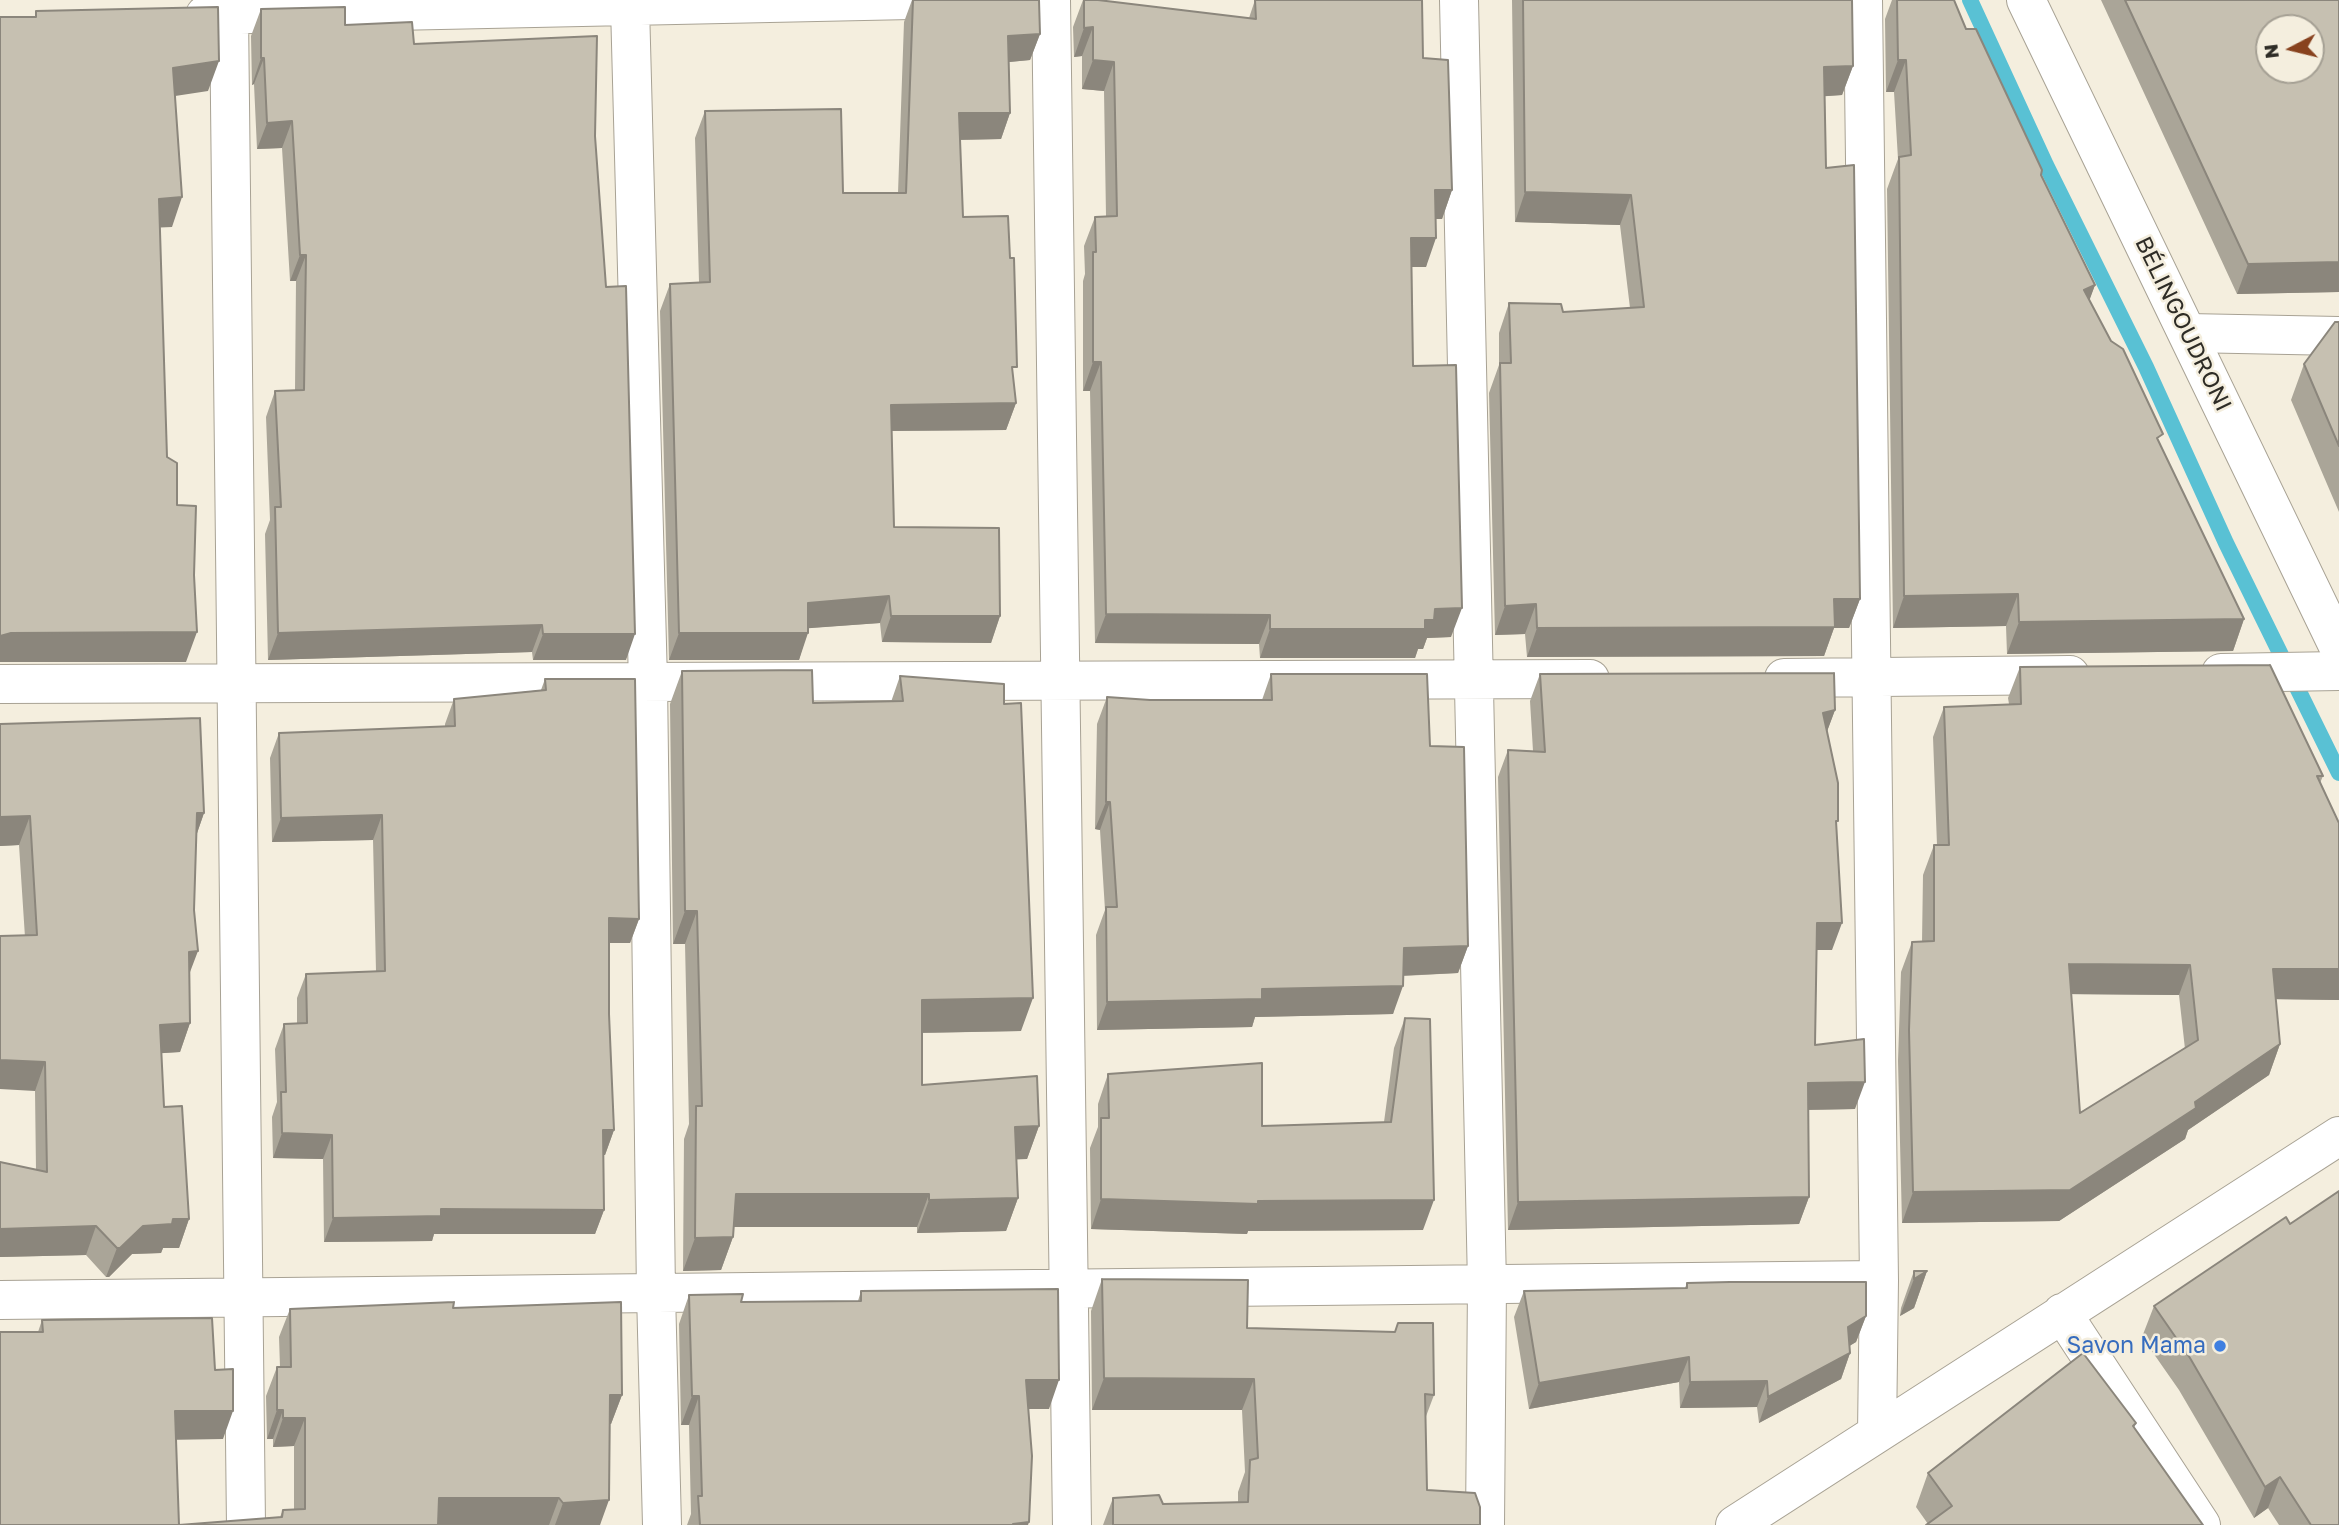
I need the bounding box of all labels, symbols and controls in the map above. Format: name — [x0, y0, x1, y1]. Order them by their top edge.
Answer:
north arrow — [2255, 14, 2325, 84]
text: N — [2258, 43, 2283, 60]
street label: BÉLINGOUDRONI — [2129, 232, 2237, 416]
place label: Savon Mama — [2067, 1332, 2206, 1360]
marker: Savon Mama — [2212, 1338, 2228, 1354]

